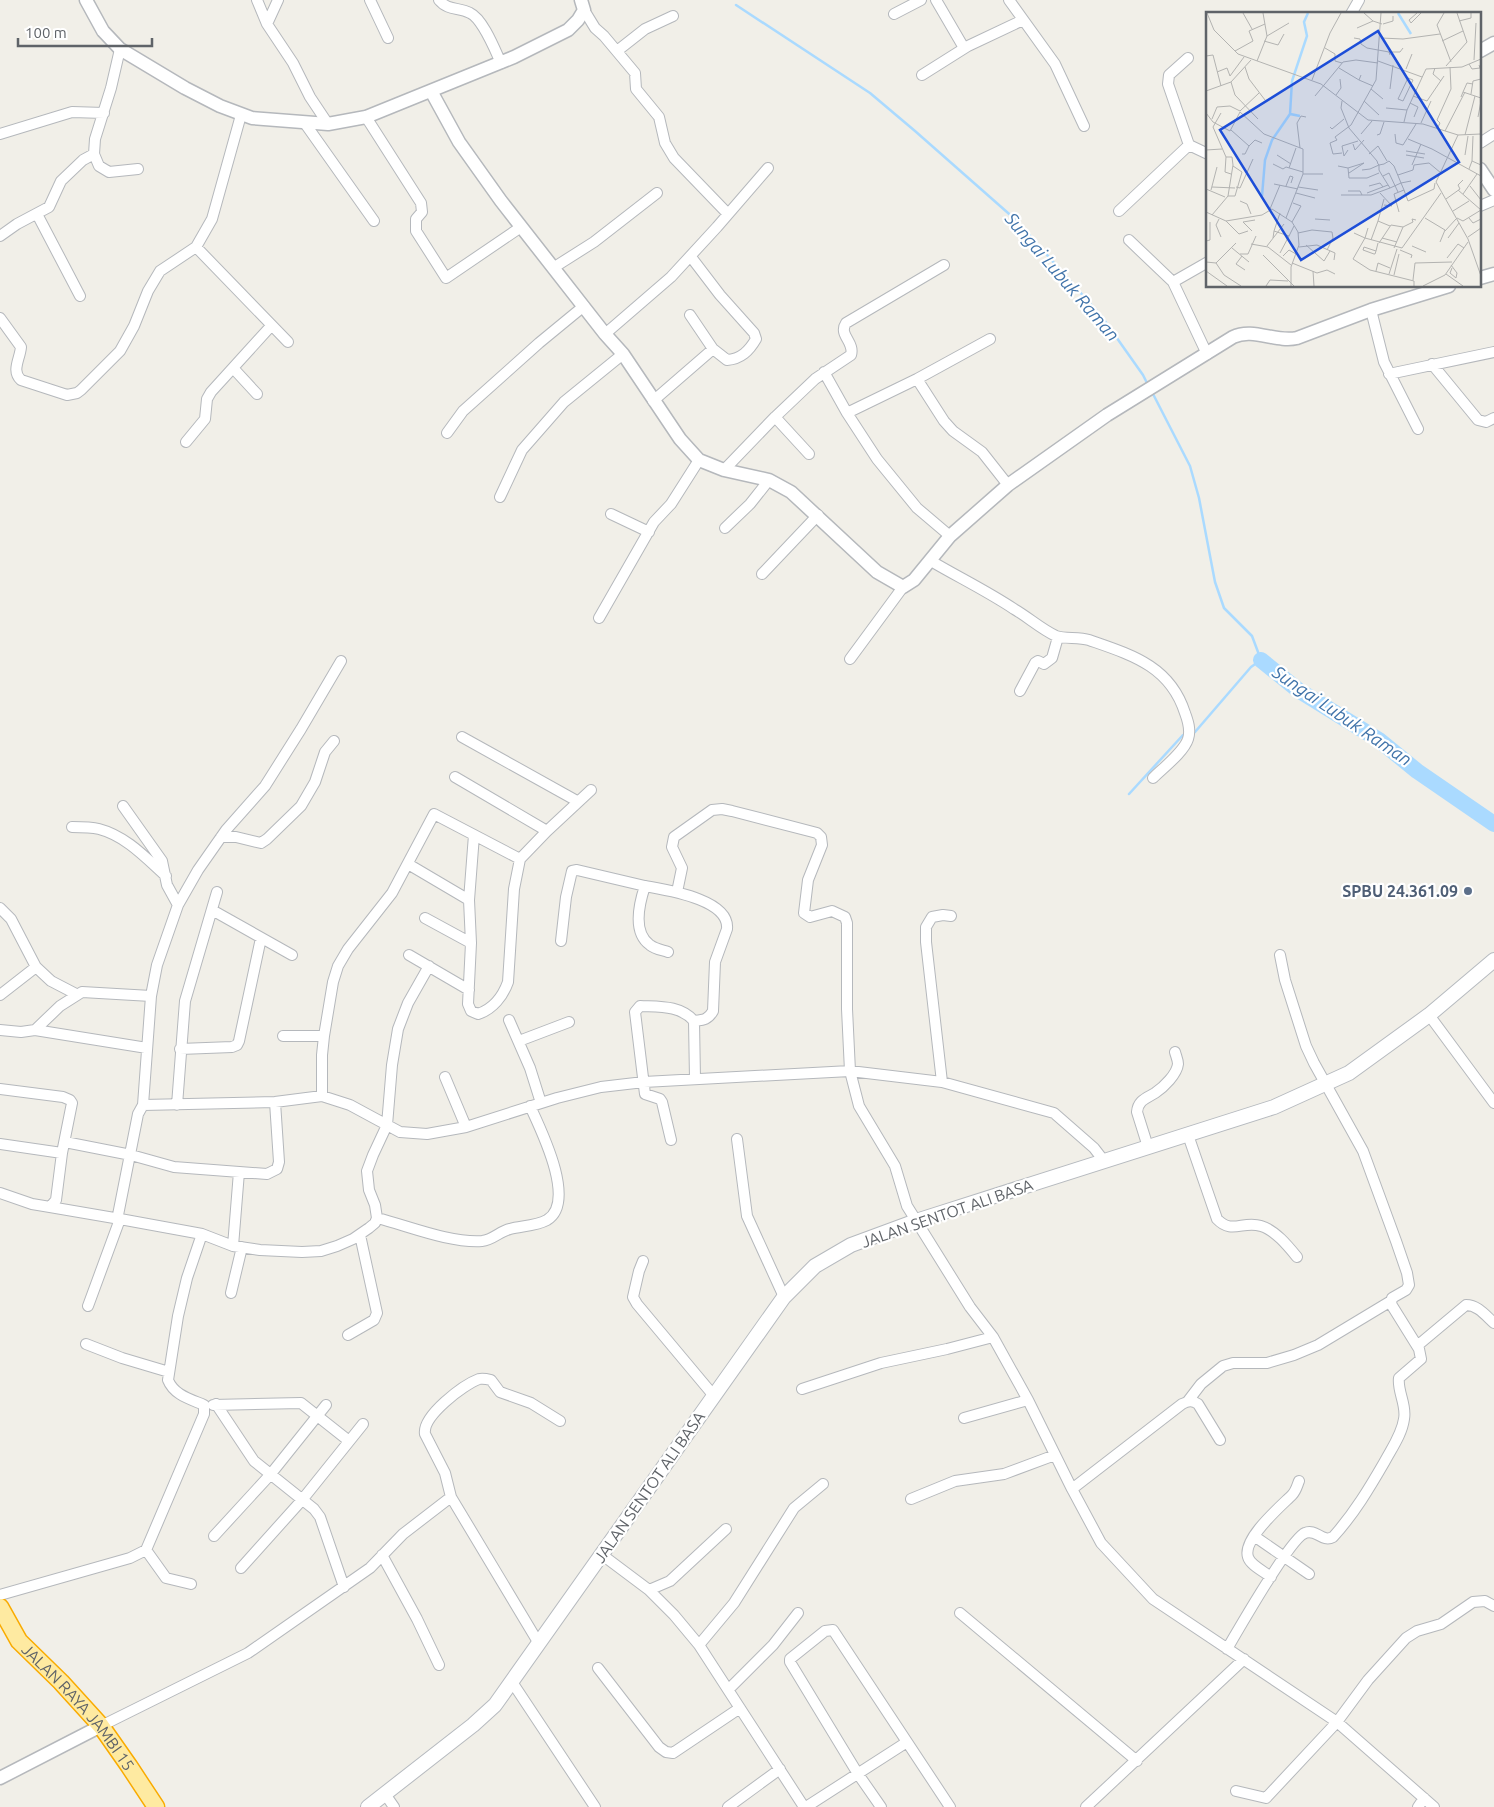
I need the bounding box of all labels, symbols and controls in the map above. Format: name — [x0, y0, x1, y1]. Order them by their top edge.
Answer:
inset map — [1206, 12, 1482, 288]
scale bar — [18, 15, 151, 47]
text: 100 m — [25, 24, 67, 41]
water label: Sungai Lubuk Raman — [1001, 207, 1124, 345]
water label: Sungai Lubuk Raman — [1268, 661, 1416, 769]
place label: SPBU 24.361.09 — [1342, 882, 1458, 900]
marker: SPBU 24.361.09 — [1462, 885, 1474, 897]
street label: JALAN SENTOT ALI BASA — [859, 1175, 1036, 1251]
street label: JALAN SENTOT ALI BASA — [590, 1407, 708, 1566]
street label: JALAN RAYA JAMBI 15 — [18, 1640, 138, 1774]

